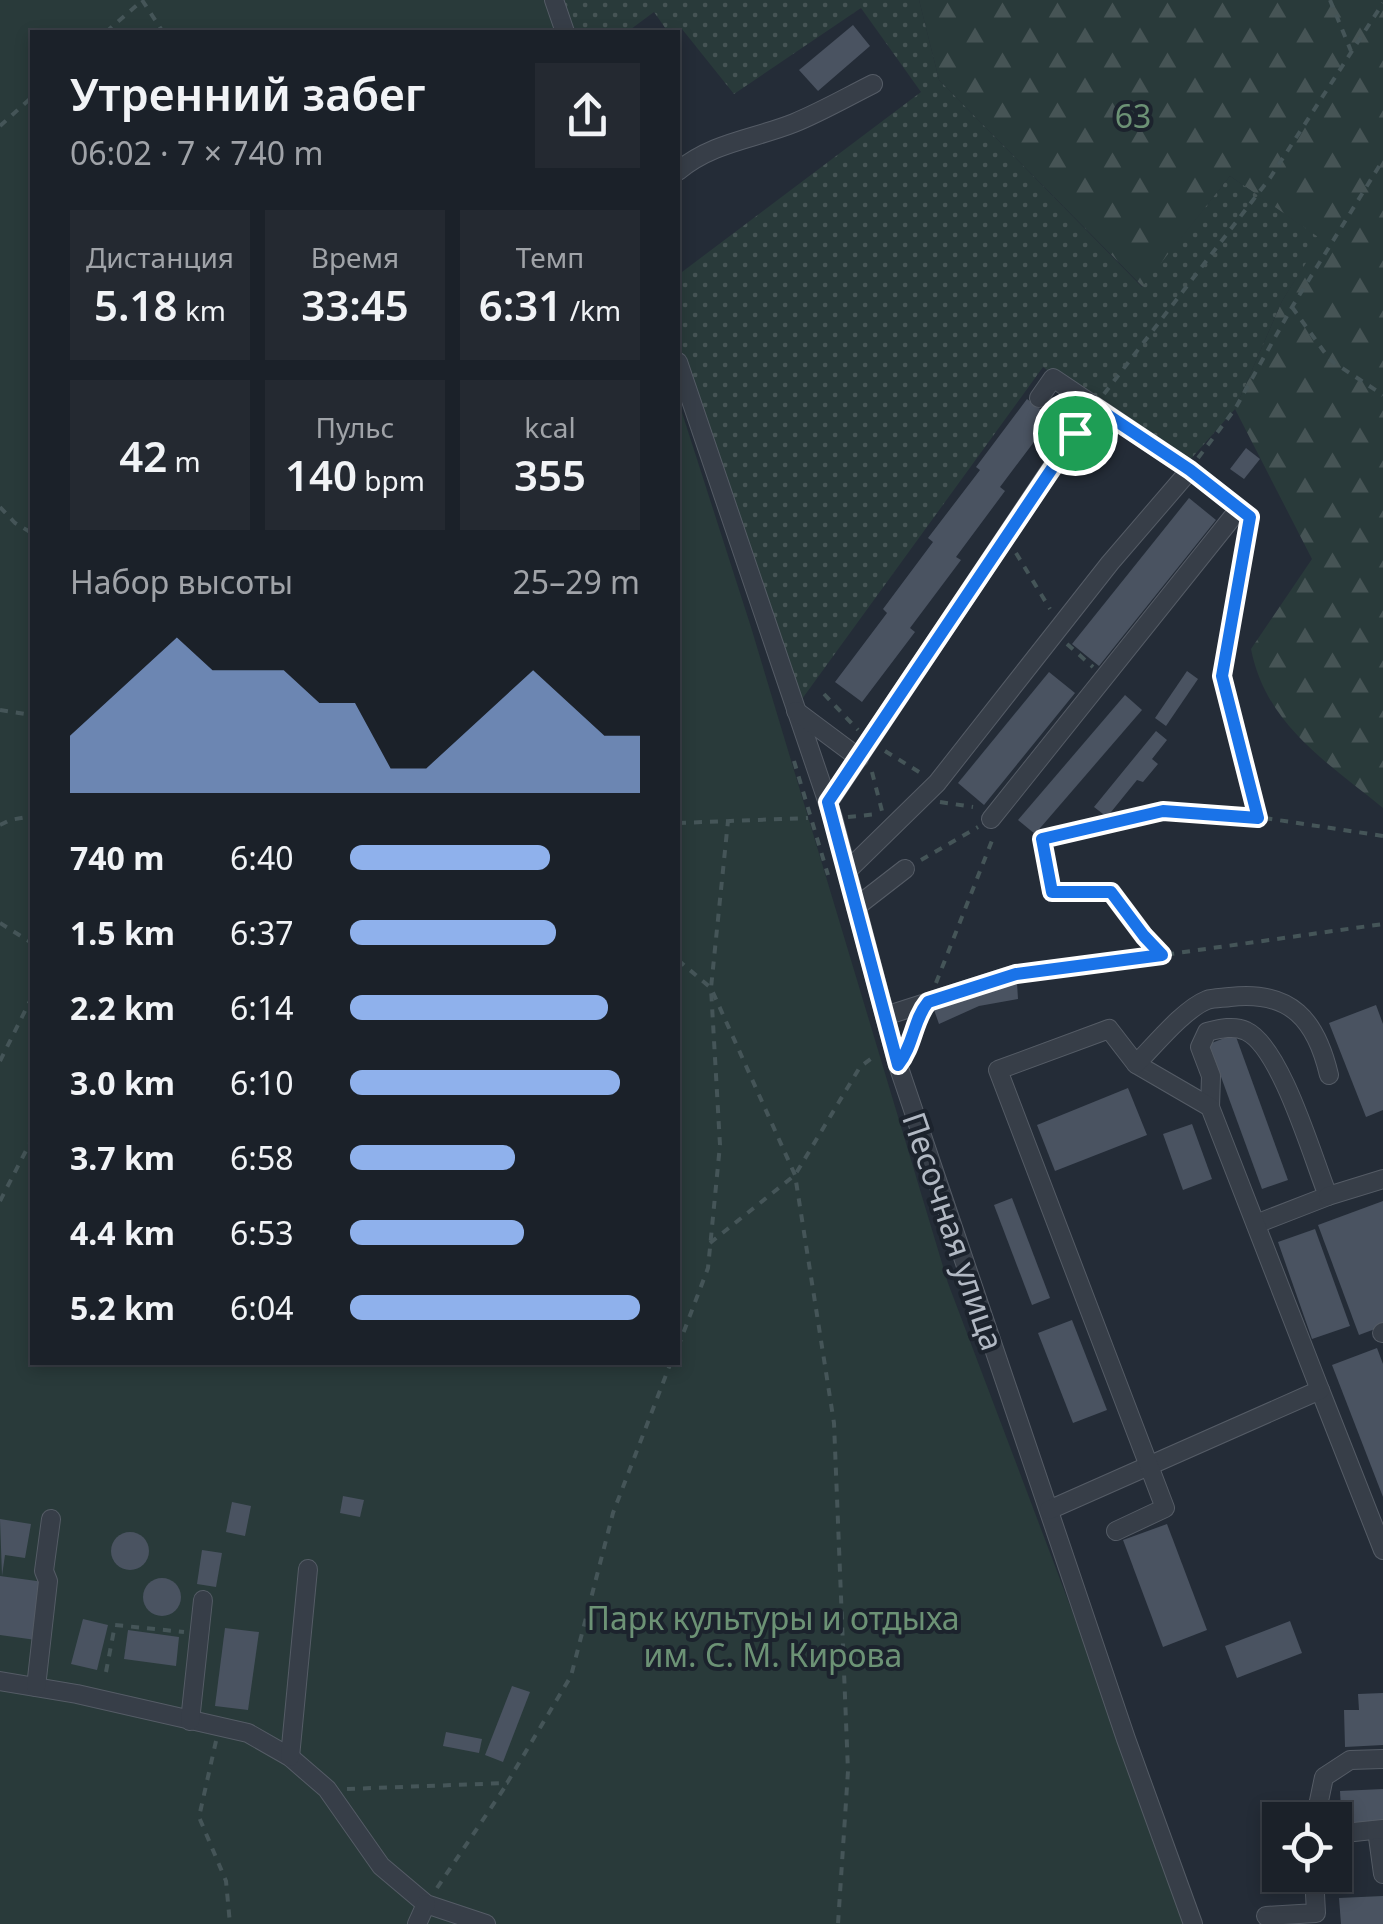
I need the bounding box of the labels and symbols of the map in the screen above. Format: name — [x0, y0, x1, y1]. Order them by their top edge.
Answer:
park label: 63 — [1115, 94, 1151, 137]
pin — [1033, 391, 1118, 476]
street label: Песочная улица — [893, 1106, 1015, 1356]
park label: Парк культуры и отдыха им. С. М. Кирова — [587, 1596, 959, 1676]

